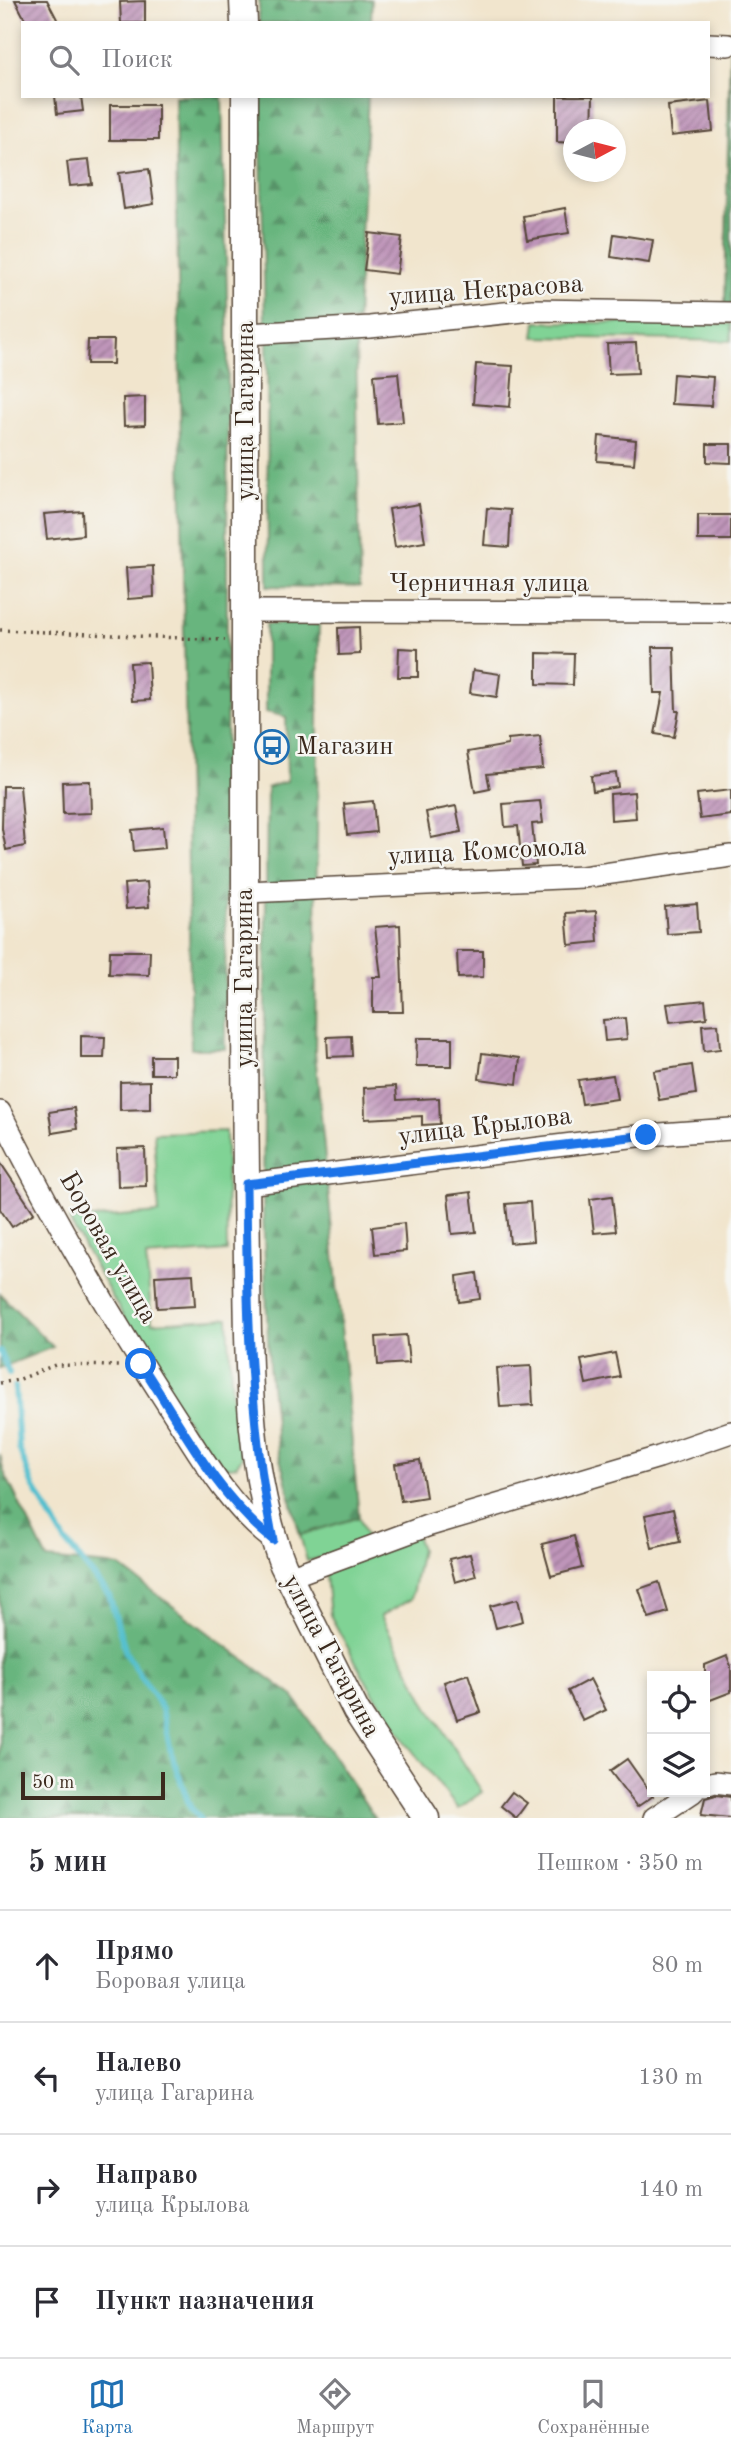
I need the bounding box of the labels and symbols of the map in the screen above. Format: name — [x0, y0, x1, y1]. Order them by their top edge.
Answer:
north arrow — [563, 119, 626, 182]
street label: улица Некрасова — [388, 271, 584, 311]
street label: улица Гагарина — [233, 321, 259, 501]
street label: Черничная улица — [389, 571, 589, 597]
bus stop icon: Магазин — [253, 728, 291, 766]
place label: Магазин — [296, 734, 394, 760]
street label: улица Комсомола — [387, 834, 587, 870]
street label: улица Гагарина — [232, 888, 258, 1068]
street label: улица Крылова — [397, 1103, 573, 1151]
route end — [630, 1119, 661, 1150]
street label: Боровая улица — [54, 1168, 162, 1328]
route start — [125, 1348, 156, 1379]
street label: улица Гагарина — [277, 1570, 385, 1742]
scale bar — [21, 1769, 164, 1801]

